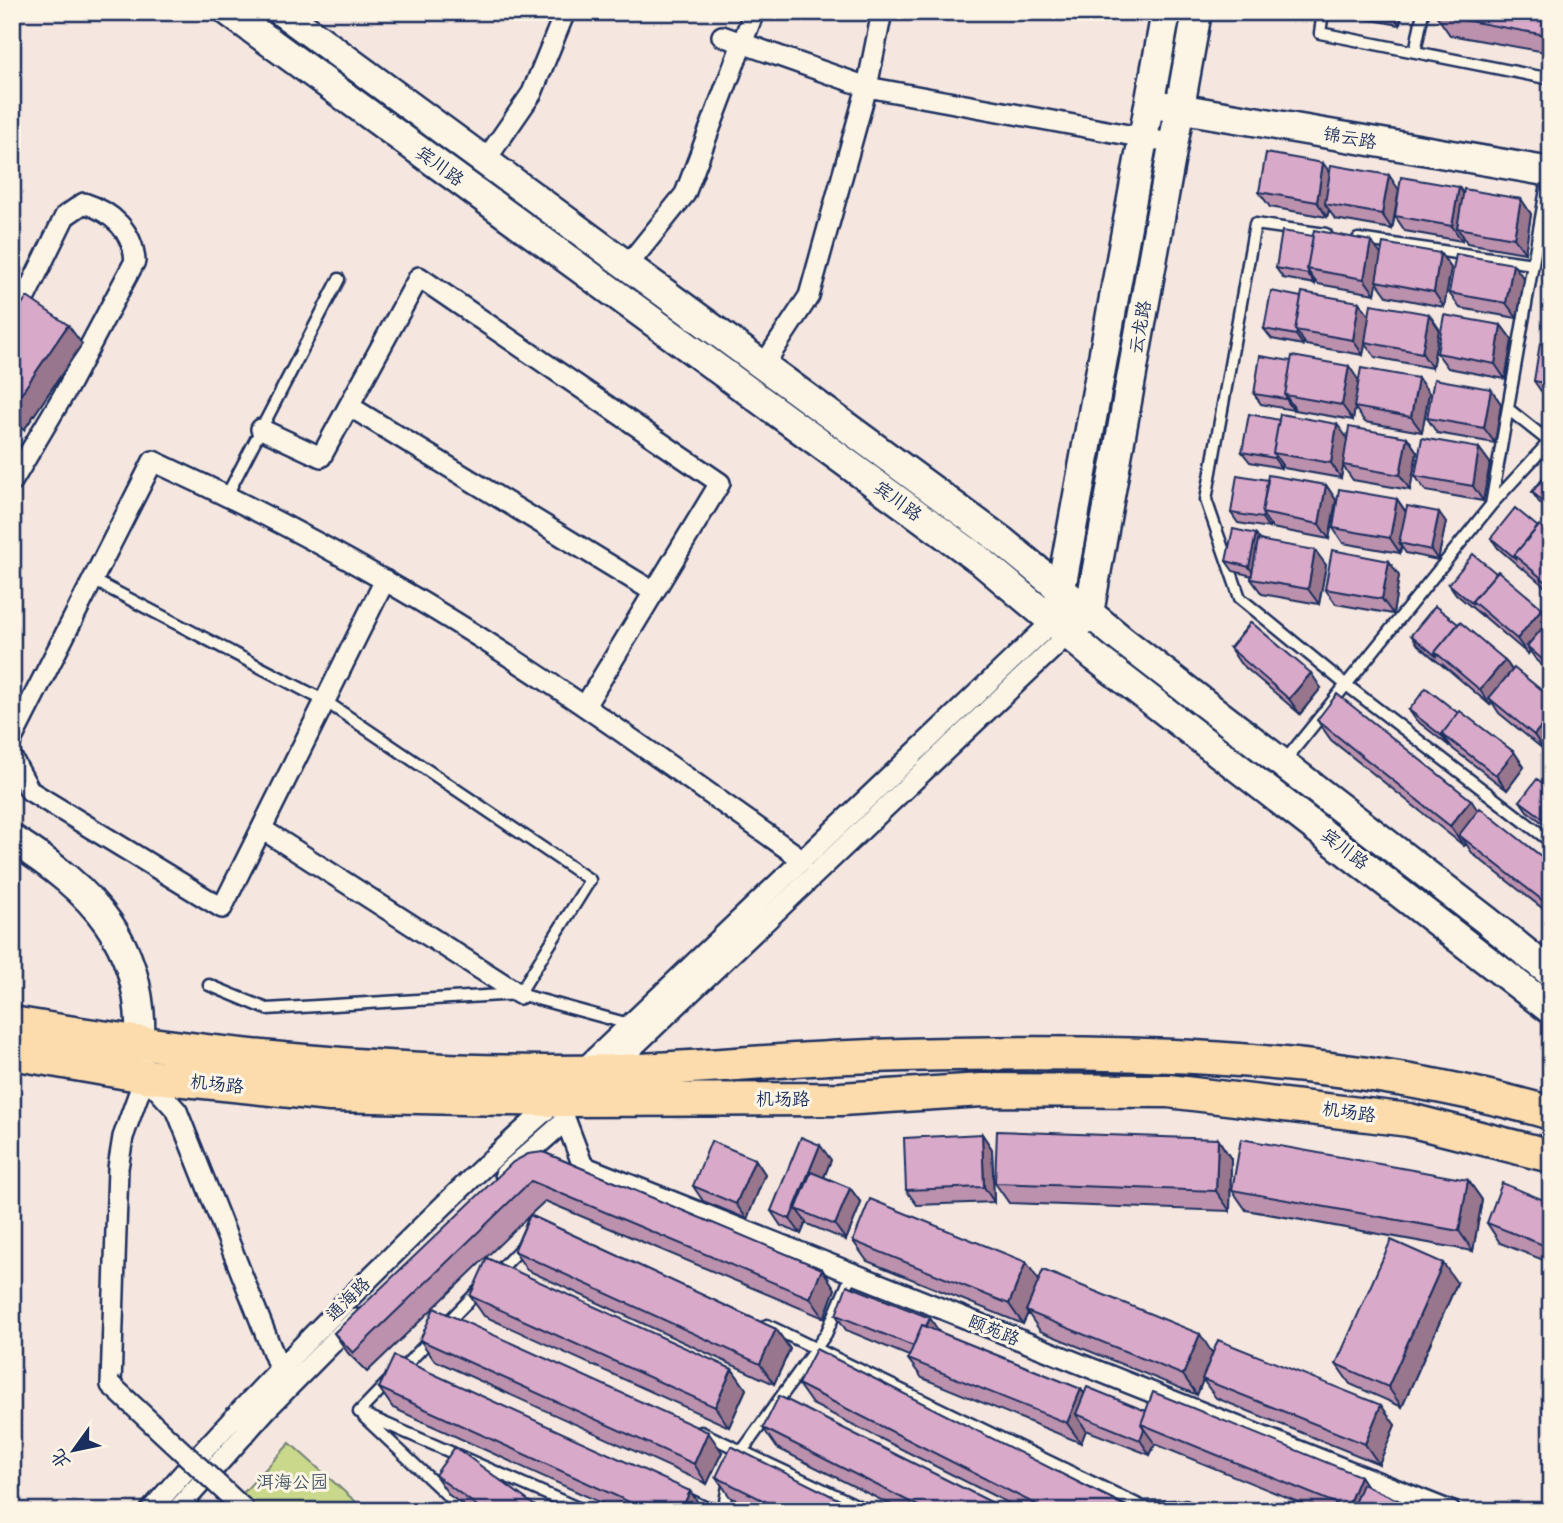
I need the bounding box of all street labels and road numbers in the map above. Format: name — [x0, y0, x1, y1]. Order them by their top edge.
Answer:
street label: 锦云路 — [1322, 123, 1378, 154]
street label: 宾川路 — [412, 142, 468, 191]
street label: 云龙路 — [1125, 299, 1156, 355]
street label: 宾川路 — [870, 477, 926, 526]
street label: 宾川路 — [1317, 824, 1372, 874]
street label: 机场路 — [189, 1071, 245, 1098]
street label: 机场路 — [756, 1089, 810, 1110]
street label: 机场路 — [1321, 1098, 1377, 1127]
street label: 通海路 — [322, 1273, 375, 1326]
street label: 颐苑路 — [965, 1311, 1023, 1350]

